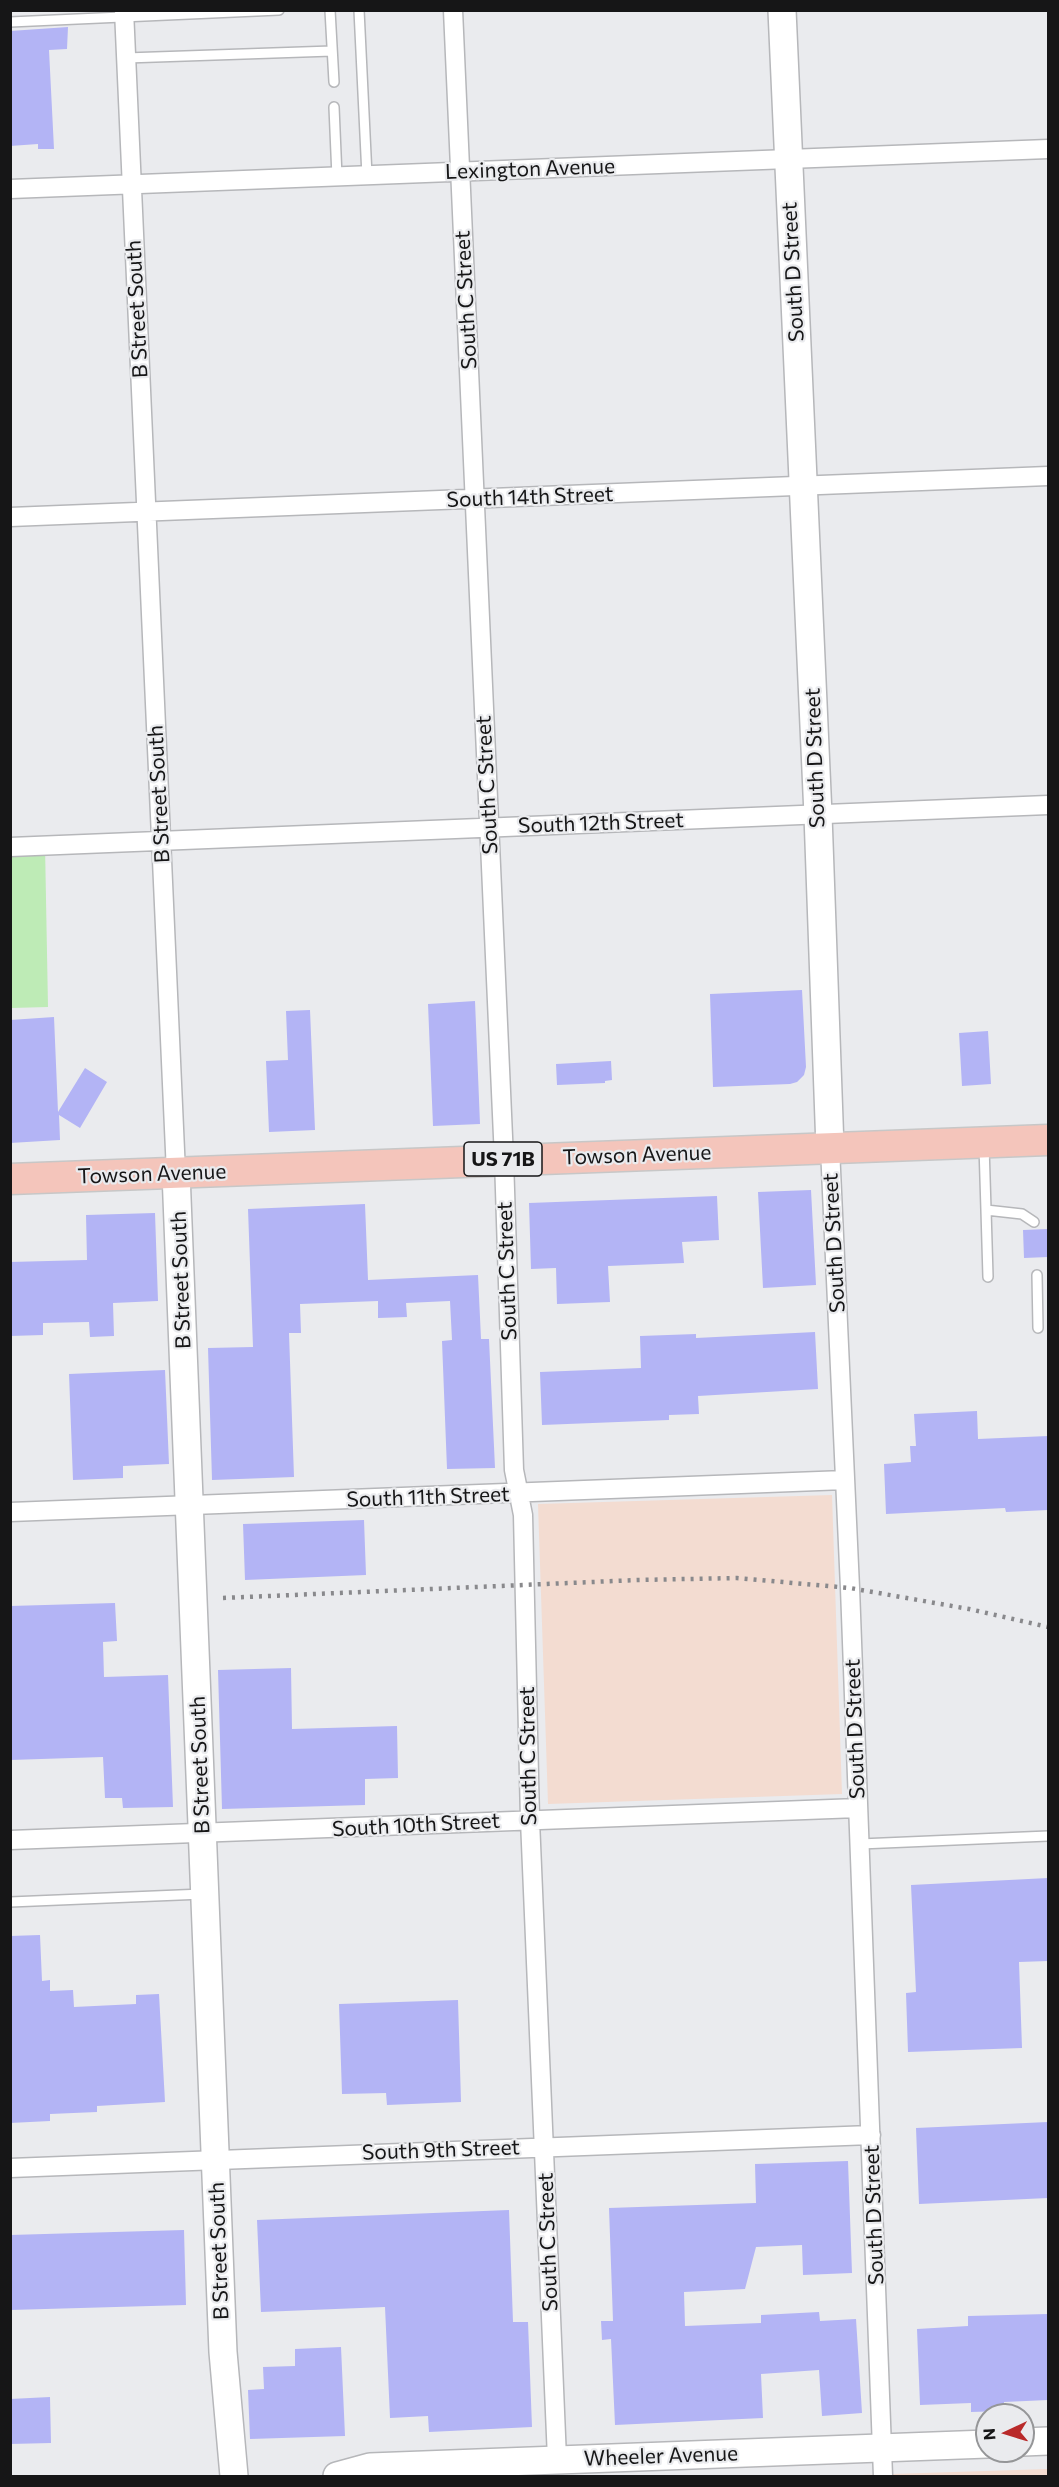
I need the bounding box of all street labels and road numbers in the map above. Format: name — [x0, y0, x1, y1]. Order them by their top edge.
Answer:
street label: Lexington Avenue — [445, 153, 615, 185]
street label: South D Street — [777, 201, 809, 343]
street label: South C Street — [450, 230, 482, 370]
street label: B Street South — [121, 239, 153, 379]
street label: South 14th Street — [446, 481, 614, 513]
street label: South D Street — [800, 688, 830, 828]
street label: South C Street — [471, 715, 503, 855]
street label: B Street South — [143, 724, 175, 864]
street label: South 12th Street — [518, 808, 684, 838]
street label: Towson Avenue — [562, 1140, 712, 1170]
road number: US 71B — [464, 1142, 542, 1176]
street label: Towson Avenue — [77, 1159, 227, 1189]
street label: South D Street — [818, 1172, 850, 1314]
street label: South C Street — [492, 1201, 522, 1341]
street label: B Street South — [166, 1211, 196, 1349]
street label: South 11th Street — [346, 1482, 510, 1512]
street label: South D Street — [840, 1659, 870, 1799]
street label: South C Street — [514, 1686, 542, 1826]
street label: B Street South — [185, 1696, 215, 1834]
street label: South 10th Street — [331, 1808, 501, 1842]
street label: South 9th Street — [362, 2135, 520, 2165]
street label: South D Street — [859, 2145, 889, 2285]
street label: South C Street — [533, 2172, 563, 2312]
street label: B Street South — [204, 2182, 234, 2320]
street label: Wheeler Avenue — [583, 2441, 739, 2471]

